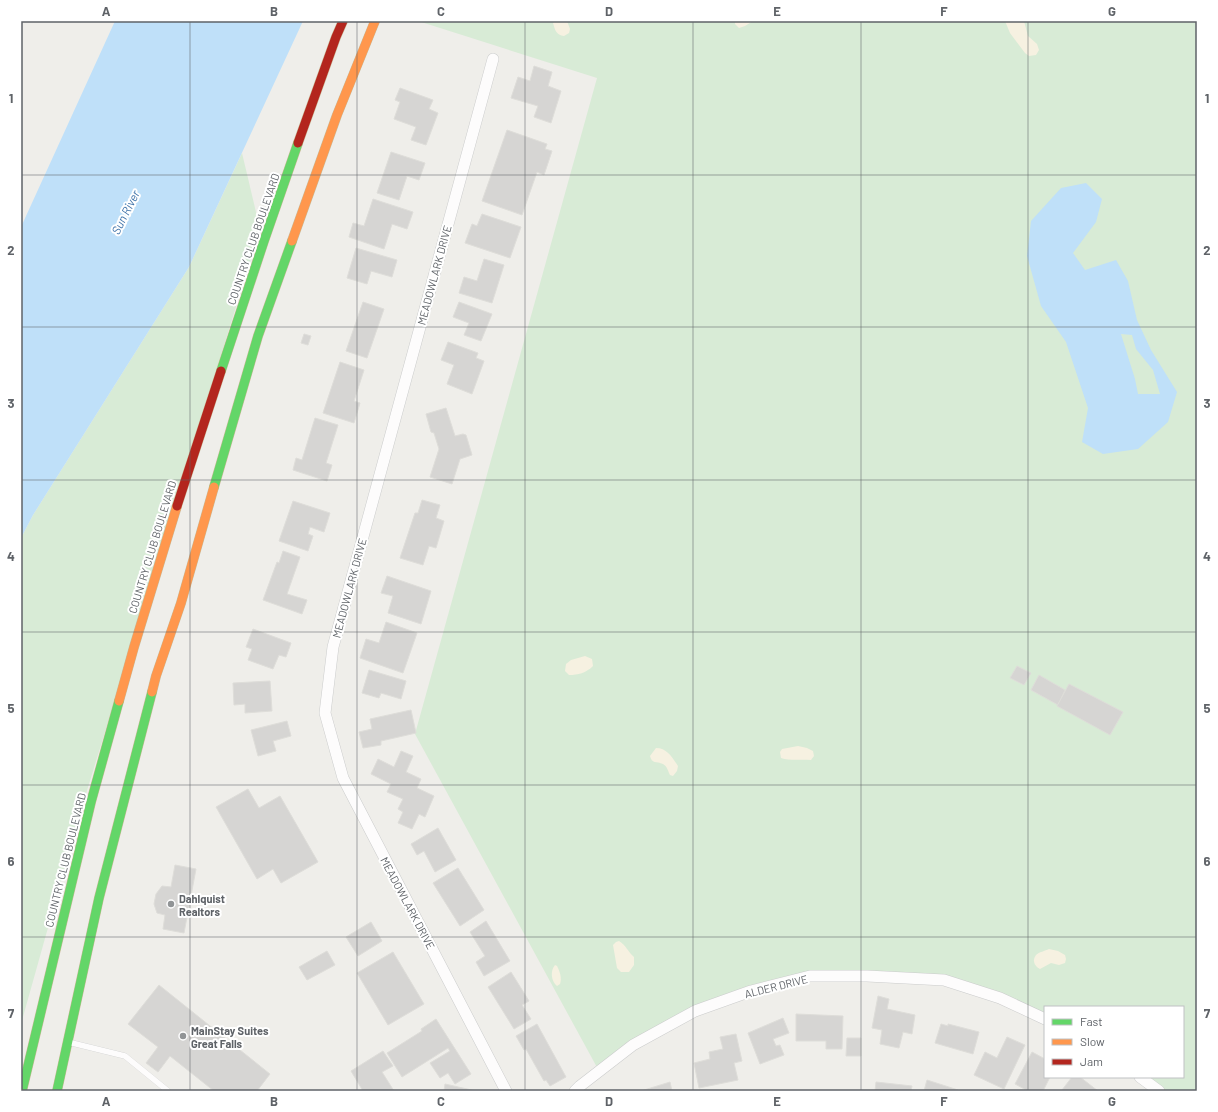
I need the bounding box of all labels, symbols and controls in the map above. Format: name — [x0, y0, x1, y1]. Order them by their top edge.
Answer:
text: A — [102, 3, 111, 19]
text: B — [270, 3, 278, 19]
text: C — [437, 3, 445, 19]
text: D — [605, 3, 613, 19]
text: E — [773, 3, 781, 19]
text: F — [940, 3, 948, 19]
text: G — [1108, 3, 1116, 19]
text: 1 — [9, 90, 13, 106]
text: 1 — [1205, 90, 1209, 106]
street label: COUNTRY CLUB BOULEVARD — [224, 171, 282, 306]
water label: Sun River — [108, 187, 142, 236]
street label: MEADOWLARK DRIVE — [414, 223, 454, 326]
text: 2 — [7, 242, 15, 258]
text: 2 — [1203, 242, 1211, 258]
text: 3 — [7, 395, 15, 411]
text: 3 — [1203, 395, 1211, 411]
street label: COUNTRY CLUB BOULEVARD — [126, 479, 178, 615]
street label: MEADOWLARK DRIVE — [329, 536, 369, 639]
text: 4 — [7, 548, 15, 564]
text: 4 — [1203, 548, 1211, 564]
text: 5 — [7, 700, 15, 716]
text: 5 — [1203, 700, 1211, 716]
street label: COUNTRY CLUB BOULEVARD — [42, 791, 88, 929]
text: 6 — [8, 853, 15, 869]
text: 6 — [1204, 853, 1211, 869]
street label: MEADOWLARK DRIVE — [378, 855, 438, 952]
place label: Dahlquist Realtors — [179, 892, 225, 918]
marker: Dahlquist Realtors — [166, 899, 176, 909]
street label: ALDER DRIVE — [743, 972, 809, 1000]
text: 7 — [8, 1005, 15, 1021]
text: 7 — [1204, 1005, 1211, 1021]
legend — [1044, 1006, 1184, 1078]
text: Fast — [1080, 1014, 1103, 1028]
place label: MainStay Suites Great Falls — [191, 1024, 269, 1050]
marker: MainStay Suites Great Falls — [178, 1031, 188, 1041]
text: Slow — [1080, 1034, 1105, 1048]
text: Jam — [1080, 1054, 1103, 1068]
text: A — [102, 1093, 111, 1109]
text: B — [270, 1093, 278, 1109]
text: C — [437, 1093, 445, 1109]
text: D — [605, 1093, 613, 1109]
text: E — [773, 1093, 781, 1109]
text: F — [940, 1093, 948, 1109]
text: G — [1108, 1093, 1116, 1109]

